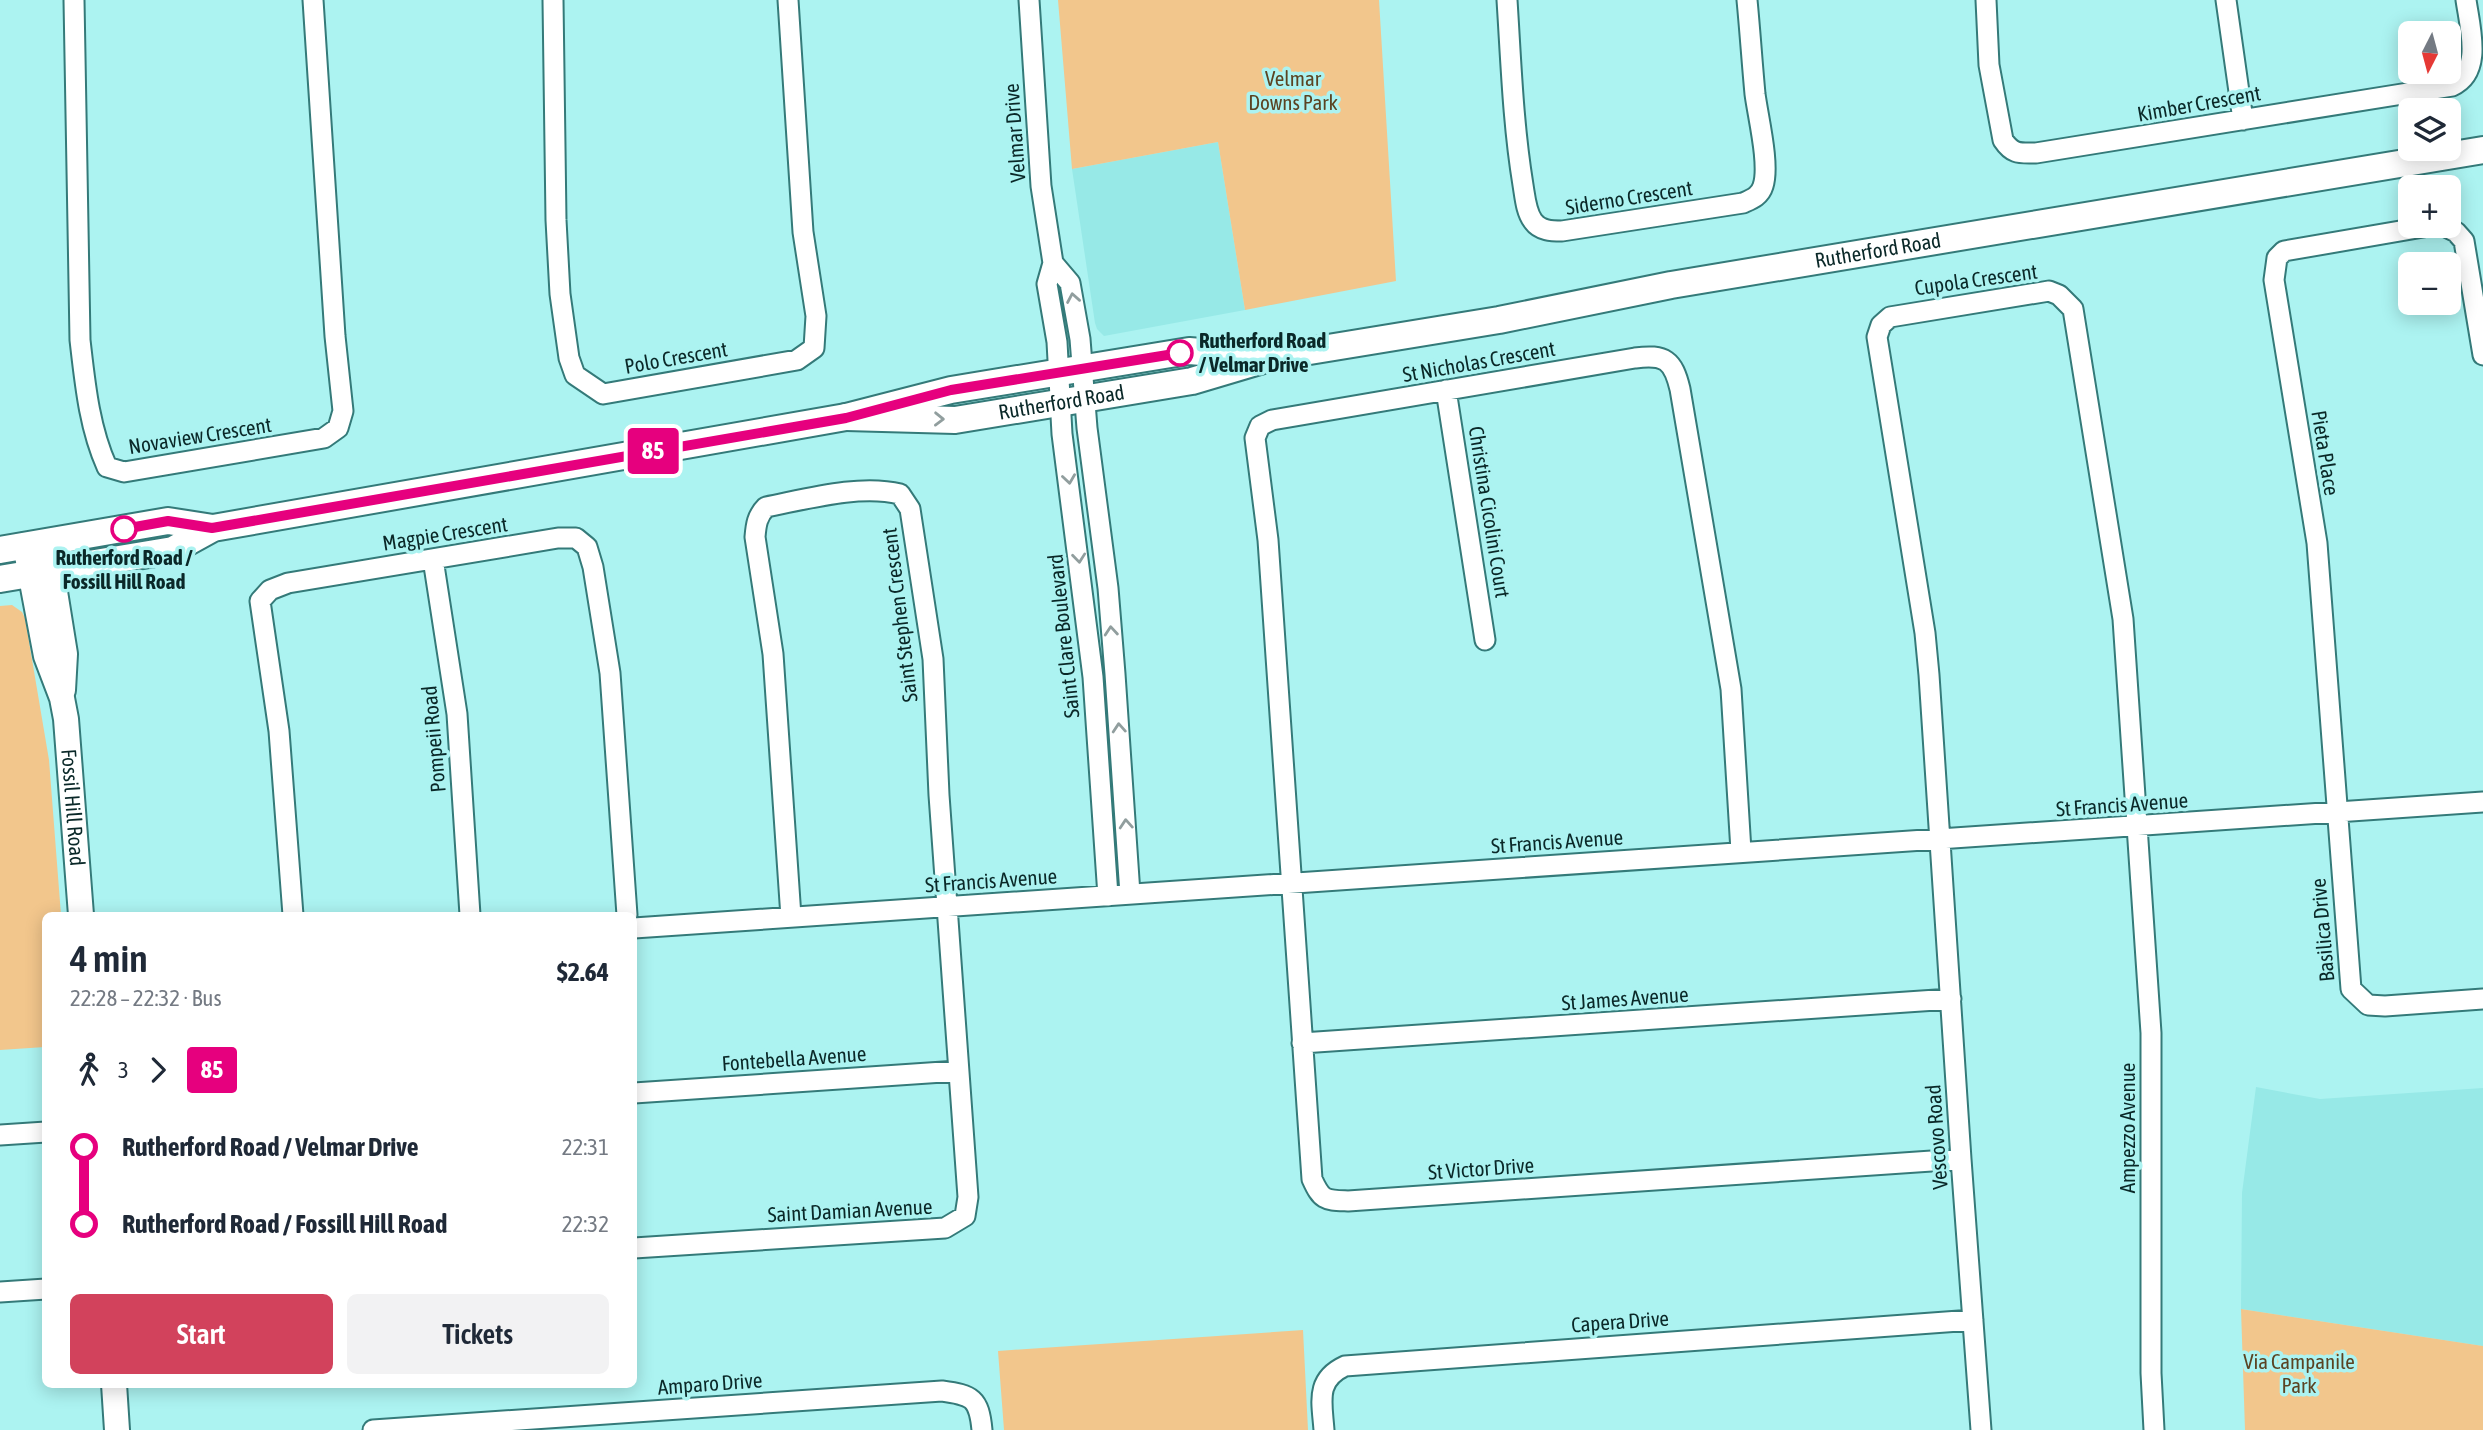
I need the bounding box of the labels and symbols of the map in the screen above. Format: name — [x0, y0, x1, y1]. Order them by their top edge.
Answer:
north arrow — [2398, 21, 2460, 84]
park label: Velmar Downs Park — [1248, 66, 1338, 114]
street label: Kimber Crescent — [2135, 80, 2262, 126]
street label: Velmar Drive — [999, 83, 1029, 184]
street label: Siderno Crescent — [1564, 175, 1694, 219]
street label: Rutherford Road — [1813, 227, 1943, 272]
street label: Cupola Crescent — [1913, 259, 2039, 300]
one-way arrow — [1066, 292, 1081, 304]
place label: Rutherford Road / Velmar Drive — [1199, 328, 1326, 376]
street label: Polo Crescent — [622, 336, 729, 378]
street label: St Nicholas Crescent — [1401, 336, 1557, 386]
marker: Rutherford Road / Velmar Drive — [1167, 340, 1193, 366]
street label: Rutherford Road — [997, 379, 1126, 424]
street label: Pieta Place — [2307, 409, 2345, 497]
street label: Novaview Crescent — [127, 412, 273, 458]
one-way arrow — [933, 412, 944, 427]
street label: Christina Cicolini Court — [1465, 424, 1515, 599]
line badge: 85 — [622, 428, 684, 474]
one-way arrow — [1061, 473, 1076, 484]
street label: Magpie Crescent — [381, 511, 509, 555]
marker: Rutherford Road / Fossill Hill Road — [111, 516, 137, 542]
street label: Saint Stephen Crescent — [876, 527, 922, 704]
place label: Rutherford Road / Fossill Hill Road — [55, 545, 193, 593]
one-way arrow — [1071, 552, 1086, 563]
street label: Saint Clare Boulevard — [1042, 553, 1084, 719]
one-way arrow — [1104, 625, 1119, 637]
street label: Pompeii Road — [416, 685, 450, 794]
one-way arrow — [1112, 723, 1127, 734]
street label: Fossil Hill Road — [57, 748, 90, 867]
street label: St Francis Avenue — [2055, 787, 2189, 821]
one-way arrow — [1119, 818, 1134, 829]
street label: St Francis Avenue — [1490, 824, 1624, 858]
street label: St Francis Avenue — [924, 863, 1058, 897]
street label: Basilica Drive — [2306, 877, 2338, 983]
street label: St James Avenue — [1561, 982, 1689, 1014]
street label: Fontebella Avenue — [721, 1041, 867, 1075]
street label: Ampezzo Avenue — [2115, 1063, 2139, 1193]
street label: Vescovo Road — [1920, 1084, 1952, 1190]
street label: St Victor Drive — [1427, 1152, 1535, 1184]
street label: Saint Damian Avenue — [767, 1194, 933, 1226]
street label: Capera Drive — [1570, 1306, 1670, 1336]
park label: Via Campanile Park — [2243, 1349, 2355, 1397]
street label: Amparo Drive — [657, 1367, 763, 1399]

